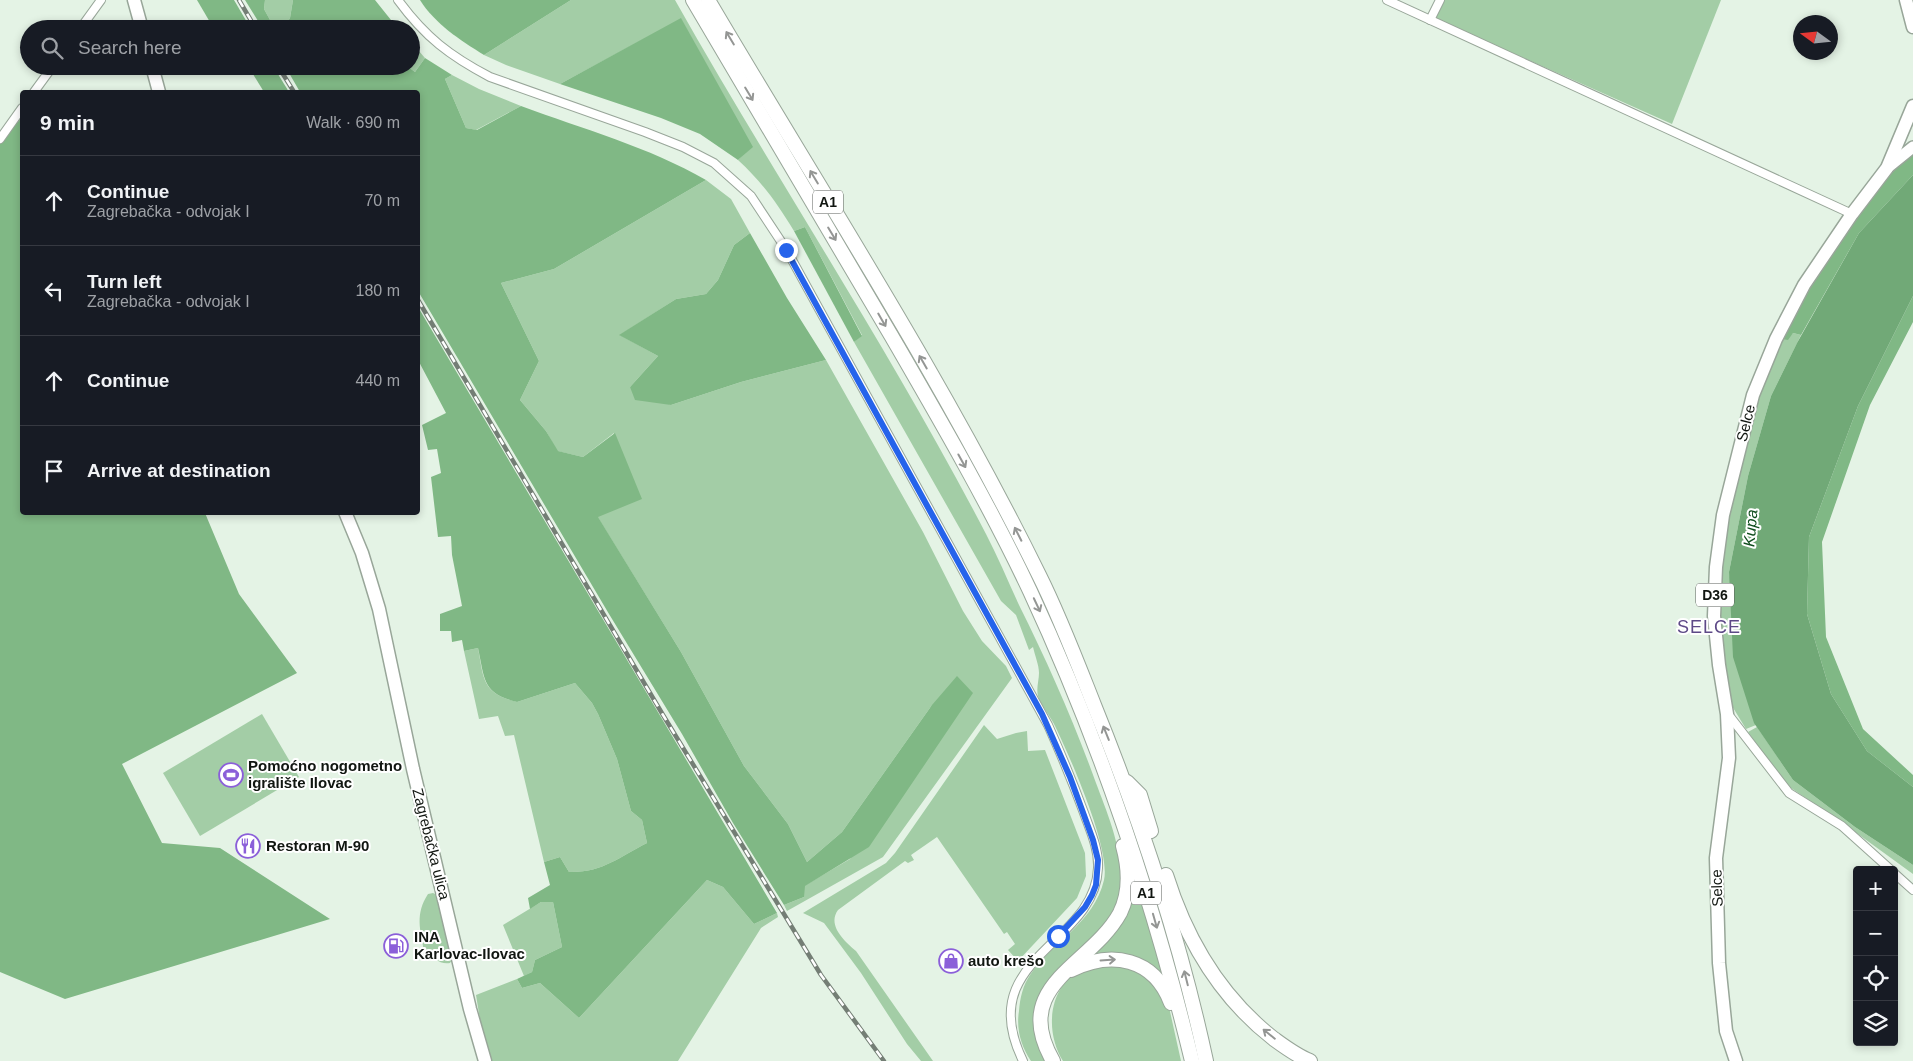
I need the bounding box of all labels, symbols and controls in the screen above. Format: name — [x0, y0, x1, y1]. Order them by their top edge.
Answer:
north arrow — [1793, 15, 1838, 60]
search box — [20, 20, 420, 75]
one-way arrow — [724, 31, 734, 45]
icon: search — [38, 34, 66, 62]
text: Search here — [78, 37, 182, 58]
one-way arrow — [744, 87, 754, 101]
text: 9 min — [40, 111, 95, 134]
text: Walk · 690 m — [306, 114, 400, 131]
one-way arrow — [808, 170, 818, 184]
text: Continue — [87, 181, 169, 202]
icon: ahead — [40, 187, 68, 215]
road number: A1 — [813, 190, 843, 213]
text: 70 m — [364, 192, 400, 209]
text: Zagrebačka - odvojak I — [87, 203, 250, 220]
one-way arrow — [827, 227, 837, 241]
route end — [775, 239, 798, 262]
text: Turn left — [87, 271, 162, 292]
icon: left — [40, 277, 68, 305]
text: 180 m — [356, 282, 400, 299]
text: Zagrebačka - odvojak I — [87, 293, 250, 310]
one-way arrow — [877, 312, 887, 326]
one-way arrow — [918, 355, 928, 369]
icon: ahead — [40, 367, 68, 395]
text: Continue — [87, 370, 169, 391]
text: 440 m — [356, 372, 400, 389]
street label: Selce — [1733, 403, 1758, 443]
one-way arrow — [958, 453, 968, 468]
icon: arrive — [40, 457, 68, 485]
text: Arrive at destination — [87, 460, 271, 481]
water label: Kupa — [1740, 509, 1761, 547]
one-way arrow — [1013, 527, 1023, 542]
road number: D36 — [1696, 584, 1734, 606]
one-way arrow — [1032, 597, 1042, 612]
district label: SELCE — [1677, 617, 1741, 637]
one-way arrow — [1100, 726, 1109, 741]
place label: Pomoćno nogometno igralište Ilovac — [248, 757, 402, 791]
sports icon: Pomoćno nogometno igralište Ilovac — [218, 762, 244, 788]
street label: Zagrebačka ulica — [409, 786, 454, 902]
restaurant icon: Restoran M-90 — [235, 833, 261, 859]
place label: Restoran M-90 — [266, 837, 369, 854]
map controls — [1853, 866, 1898, 1046]
button: + — [1853, 866, 1898, 911]
street label: Selce — [1707, 869, 1726, 907]
road number: A1 — [1131, 881, 1161, 904]
button: − — [1853, 911, 1898, 956]
one-way arrow — [1150, 913, 1160, 929]
route start — [1047, 925, 1070, 948]
place label: INA Karlovac-Ilovac — [414, 928, 525, 962]
fuel station icon: INA Karlovac-Ilovac — [383, 933, 409, 959]
shop icon: auto krešo — [938, 948, 964, 974]
place label: auto krešo — [968, 952, 1044, 969]
one-way arrow — [1099, 955, 1115, 964]
button: locate — [1853, 956, 1898, 1001]
one-way arrow — [1180, 971, 1190, 987]
button: layers — [1853, 1001, 1898, 1046]
one-way arrow — [1263, 1029, 1276, 1040]

